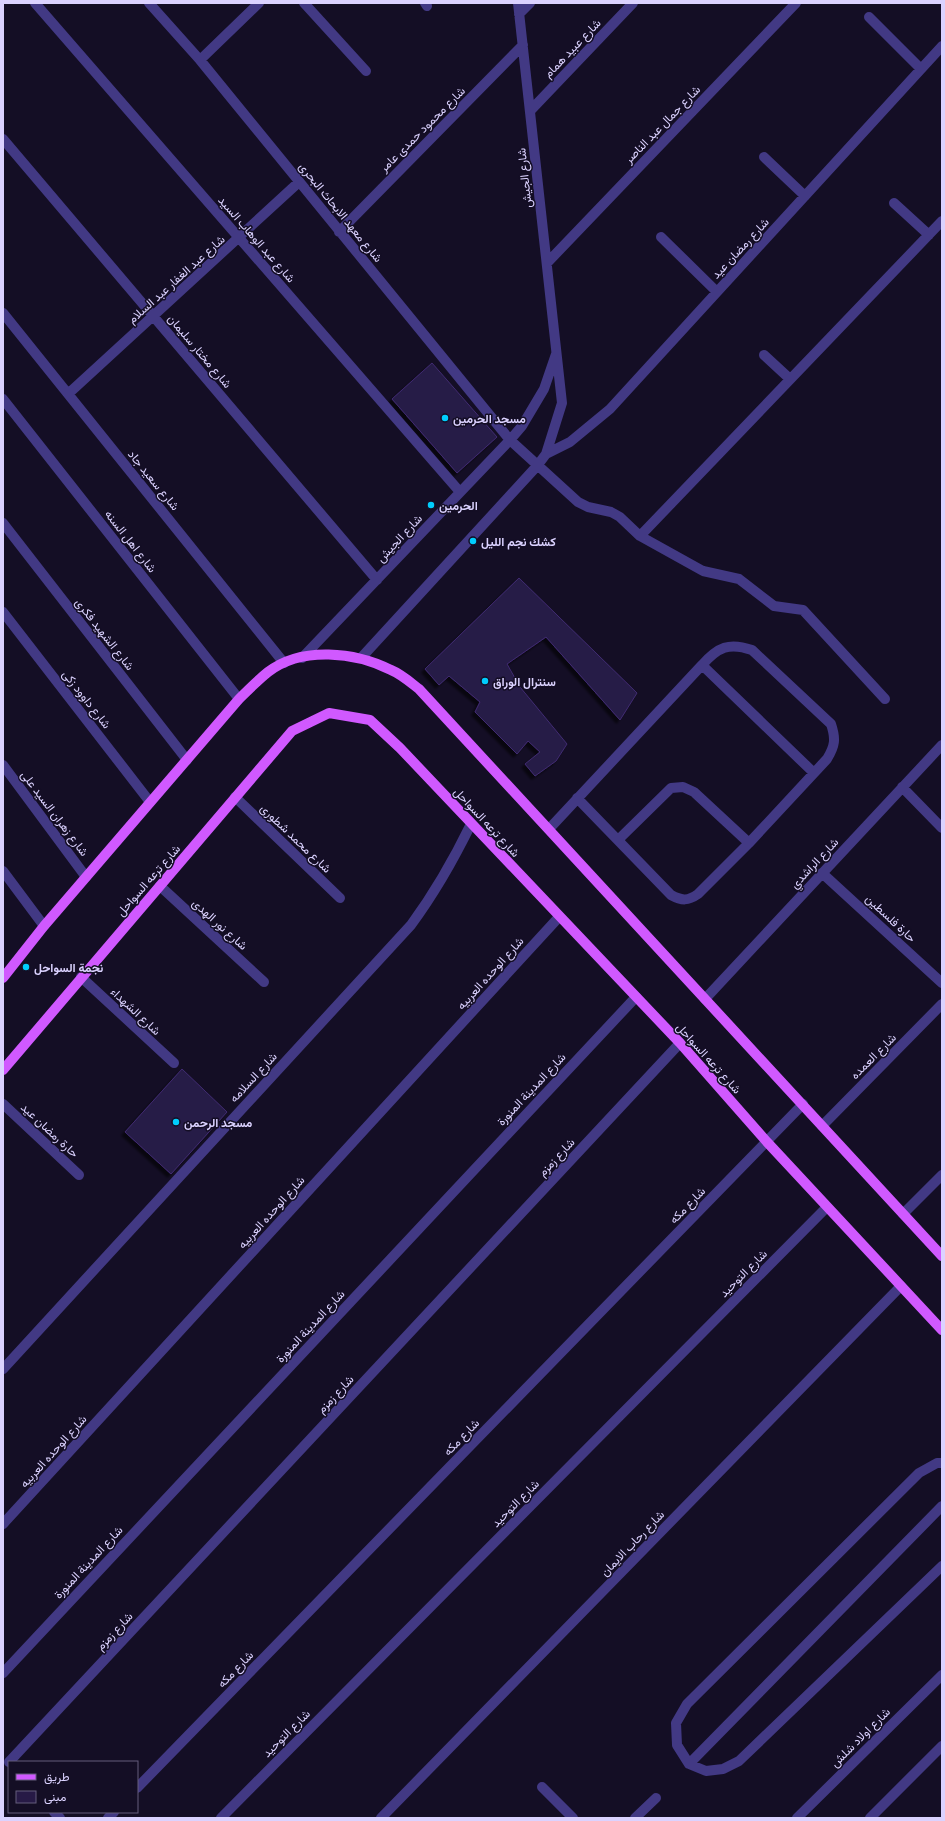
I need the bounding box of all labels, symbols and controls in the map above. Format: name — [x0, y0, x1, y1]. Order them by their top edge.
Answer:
street label: شارع عبيد همام — [540, 15, 605, 82]
street label: شارع جمال عبد الناصر — [620, 82, 705, 168]
street label: شارع محمود حمدى عامر — [375, 83, 469, 177]
street label: شارع الجيش — [513, 147, 537, 209]
street label: شارع معهد الابحاث البحرى — [294, 159, 386, 266]
street label: شارع عبد الوهاب السيد — [214, 193, 299, 287]
street label: شارع رمضان عيد — [708, 214, 773, 283]
street label: شارع عبد الغفار عبد السلام — [124, 231, 229, 328]
street label: شارع مختار سليمان — [163, 311, 235, 392]
place label: مسجد الحرمين — [453, 411, 526, 427]
marker: مسجد الحرمين — [440, 413, 450, 423]
street label: شارع سعيد جاد — [123, 447, 183, 515]
place label: الحرمين — [439, 498, 478, 514]
marker: الحرمين — [426, 500, 436, 510]
street label: شارع اهل السنه — [100, 507, 160, 577]
street label: شارع الجيش — [373, 511, 427, 567]
place label: كشك نجم الليل — [481, 534, 556, 550]
marker: كشك نجم الليل — [468, 536, 478, 546]
street label: شارع الشهيد فكرى — [71, 595, 138, 674]
street label: شارع داوود زكى — [58, 667, 115, 733]
place label: سنترال الوراق — [493, 674, 556, 690]
marker: سنترال الوراق — [480, 676, 490, 686]
street label: شارع زهران السيد على — [16, 767, 92, 860]
street label: شارع ترعه السواحل — [449, 784, 523, 861]
street label: شارع محمد شطورى — [256, 800, 335, 877]
street label: شارع الراشدي — [787, 834, 843, 894]
street label: شارع ترعه السواحل — [113, 841, 185, 920]
street label: حارة فلسطين — [862, 891, 919, 946]
street label: شارع نور الهدى — [188, 895, 251, 954]
street label: شارع الوحده العربيه — [453, 934, 528, 1014]
place label: نجمة السواحل — [34, 960, 104, 976]
marker: نجمة السواحل — [21, 962, 31, 972]
street label: شارع الشهداء — [106, 984, 164, 1040]
street label: شارع ترعه السواحل — [672, 1020, 745, 1098]
street label: شارع العمده — [847, 1030, 901, 1084]
street label: شارع السلامه — [226, 1049, 281, 1107]
street label: شارع المدينة المنورة — [493, 1049, 570, 1130]
street label: حارة رمضان عيد — [17, 1099, 82, 1161]
place label: مسجد الرحمن — [184, 1115, 253, 1131]
marker: مسجد الرحمن — [171, 1117, 181, 1127]
street label: شارع زمزم — [534, 1135, 579, 1181]
street label: شارع الوحده العربيه — [234, 1173, 309, 1253]
street label: شارع مكه — [666, 1183, 710, 1228]
street label: شارع التوحيد — [716, 1246, 771, 1301]
street label: شارع المدينة المنورة — [272, 1286, 349, 1367]
street label: شارع زمزم — [313, 1372, 358, 1418]
street label: شارع الوحده العربيه — [16, 1412, 91, 1492]
street label: شارع مكه — [440, 1415, 484, 1460]
street label: شارع التوحيد — [488, 1476, 543, 1531]
street label: شارع رحاب الايمان — [597, 1507, 669, 1580]
street label: شارع المدينة المنورة — [50, 1522, 127, 1603]
street label: شارع زمزم — [92, 1609, 137, 1655]
street label: شارع مكه — [214, 1647, 258, 1692]
street label: شارع اولاد شلش — [827, 1704, 894, 1771]
street label: شارع التوحيد — [259, 1706, 314, 1761]
legend — [8, 1761, 138, 1813]
text: طريق — [44, 1769, 70, 1785]
text: مبنى — [44, 1789, 66, 1805]

